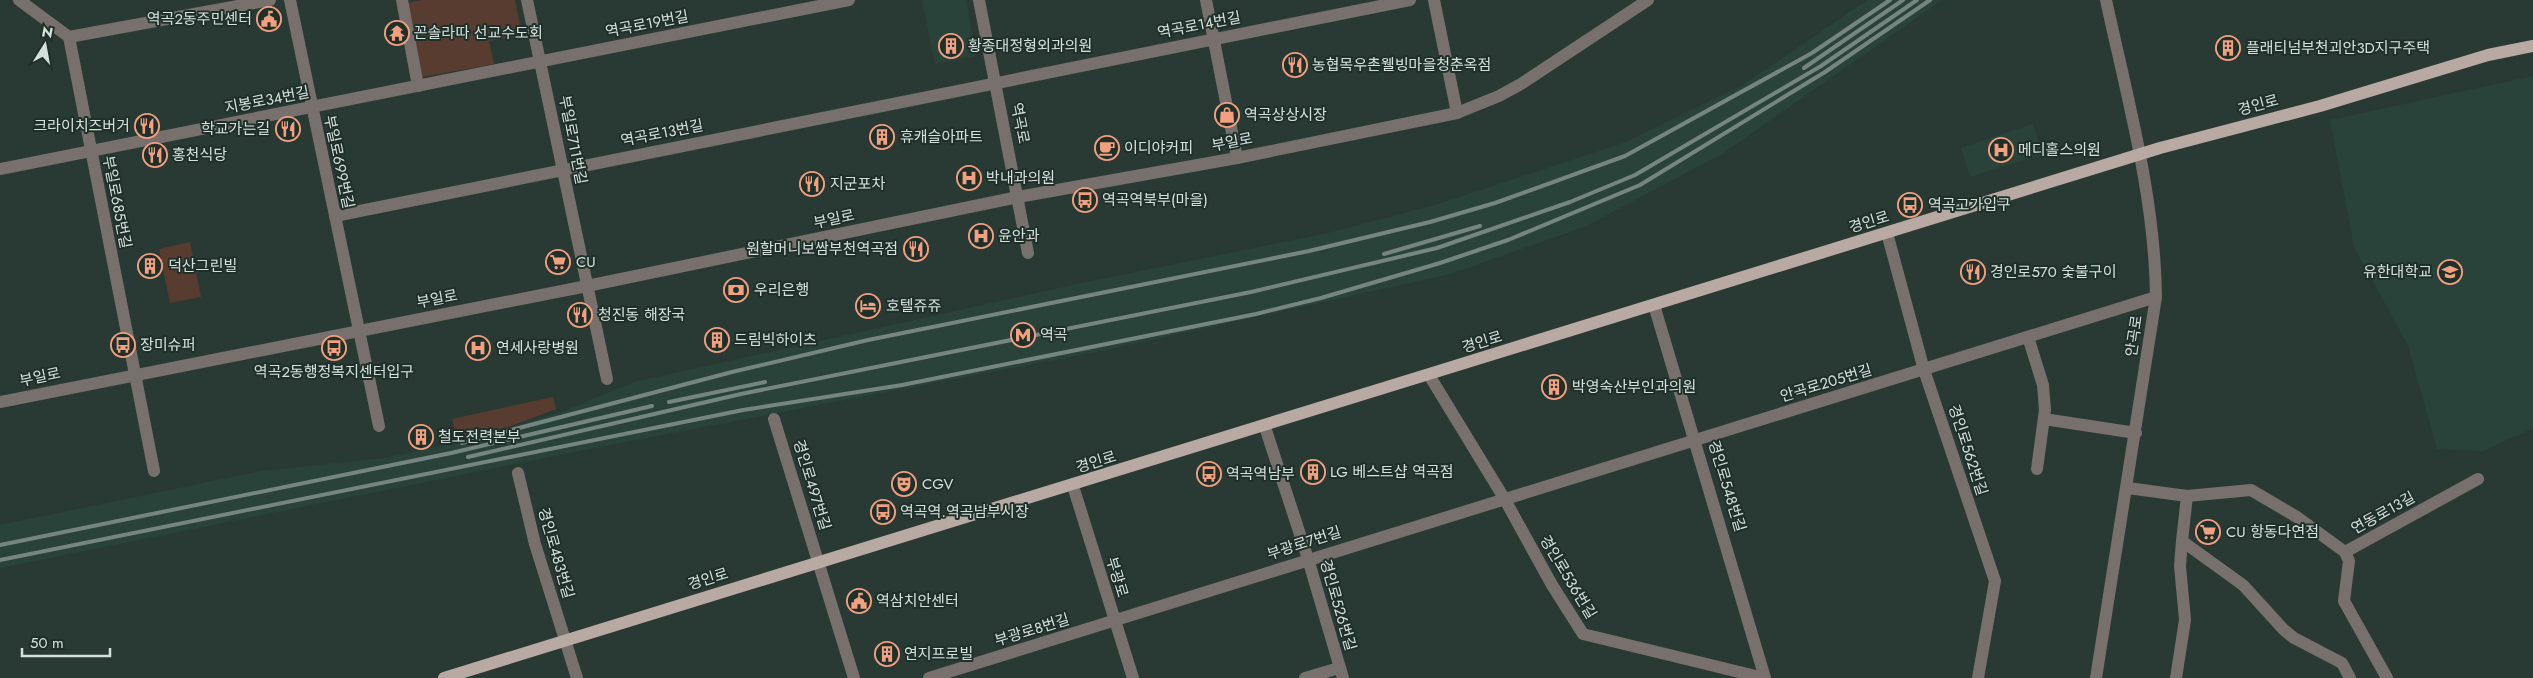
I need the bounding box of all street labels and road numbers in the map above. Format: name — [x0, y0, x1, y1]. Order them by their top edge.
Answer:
street label: 역곡로19번길 — [603, 5, 691, 43]
street label: 역곡로14번길 — [1155, 6, 1243, 44]
street label: 지봉로34번길 — [223, 81, 311, 119]
street label: 경인로 — [2235, 89, 2281, 121]
street label: 부일로711번길 — [554, 94, 592, 186]
street label: 역곡로 — [1005, 101, 1035, 145]
street label: 부일로699번길 — [318, 113, 360, 211]
street label: 역곡로13번길 — [619, 114, 705, 152]
street label: 부일로 — [1210, 127, 1254, 157]
street label: 부일로685번길 — [97, 154, 137, 250]
street label: 부일로 — [811, 204, 857, 234]
street label: 경인로 — [1846, 205, 1892, 239]
street label: 부일로 — [415, 284, 459, 314]
street label: 안곡로 — [2120, 314, 2148, 358]
street label: 경인로 — [1459, 325, 1505, 359]
street label: 안곡로205번길 — [1777, 359, 1875, 407]
street label: 부일로 — [17, 362, 63, 392]
street label: 경인로562번길 — [1943, 402, 1993, 498]
street label: 경인로497번길 — [788, 437, 836, 533]
street label: 경인로548번길 — [1703, 438, 1751, 534]
street label: 경인로 — [1073, 445, 1119, 479]
street label: 연동로13길 — [2347, 486, 2419, 540]
street label: 경인로483번길 — [532, 505, 580, 601]
street label: 부광로7번길 — [1264, 521, 1344, 565]
street label: 경인로536번길 — [1534, 531, 1602, 623]
street label: 부광로 — [1100, 554, 1134, 600]
street label: 경인로526번길 — [1314, 556, 1362, 654]
street label: 경인로 — [685, 562, 731, 596]
street label: 부광로8번길 — [992, 608, 1072, 652]

